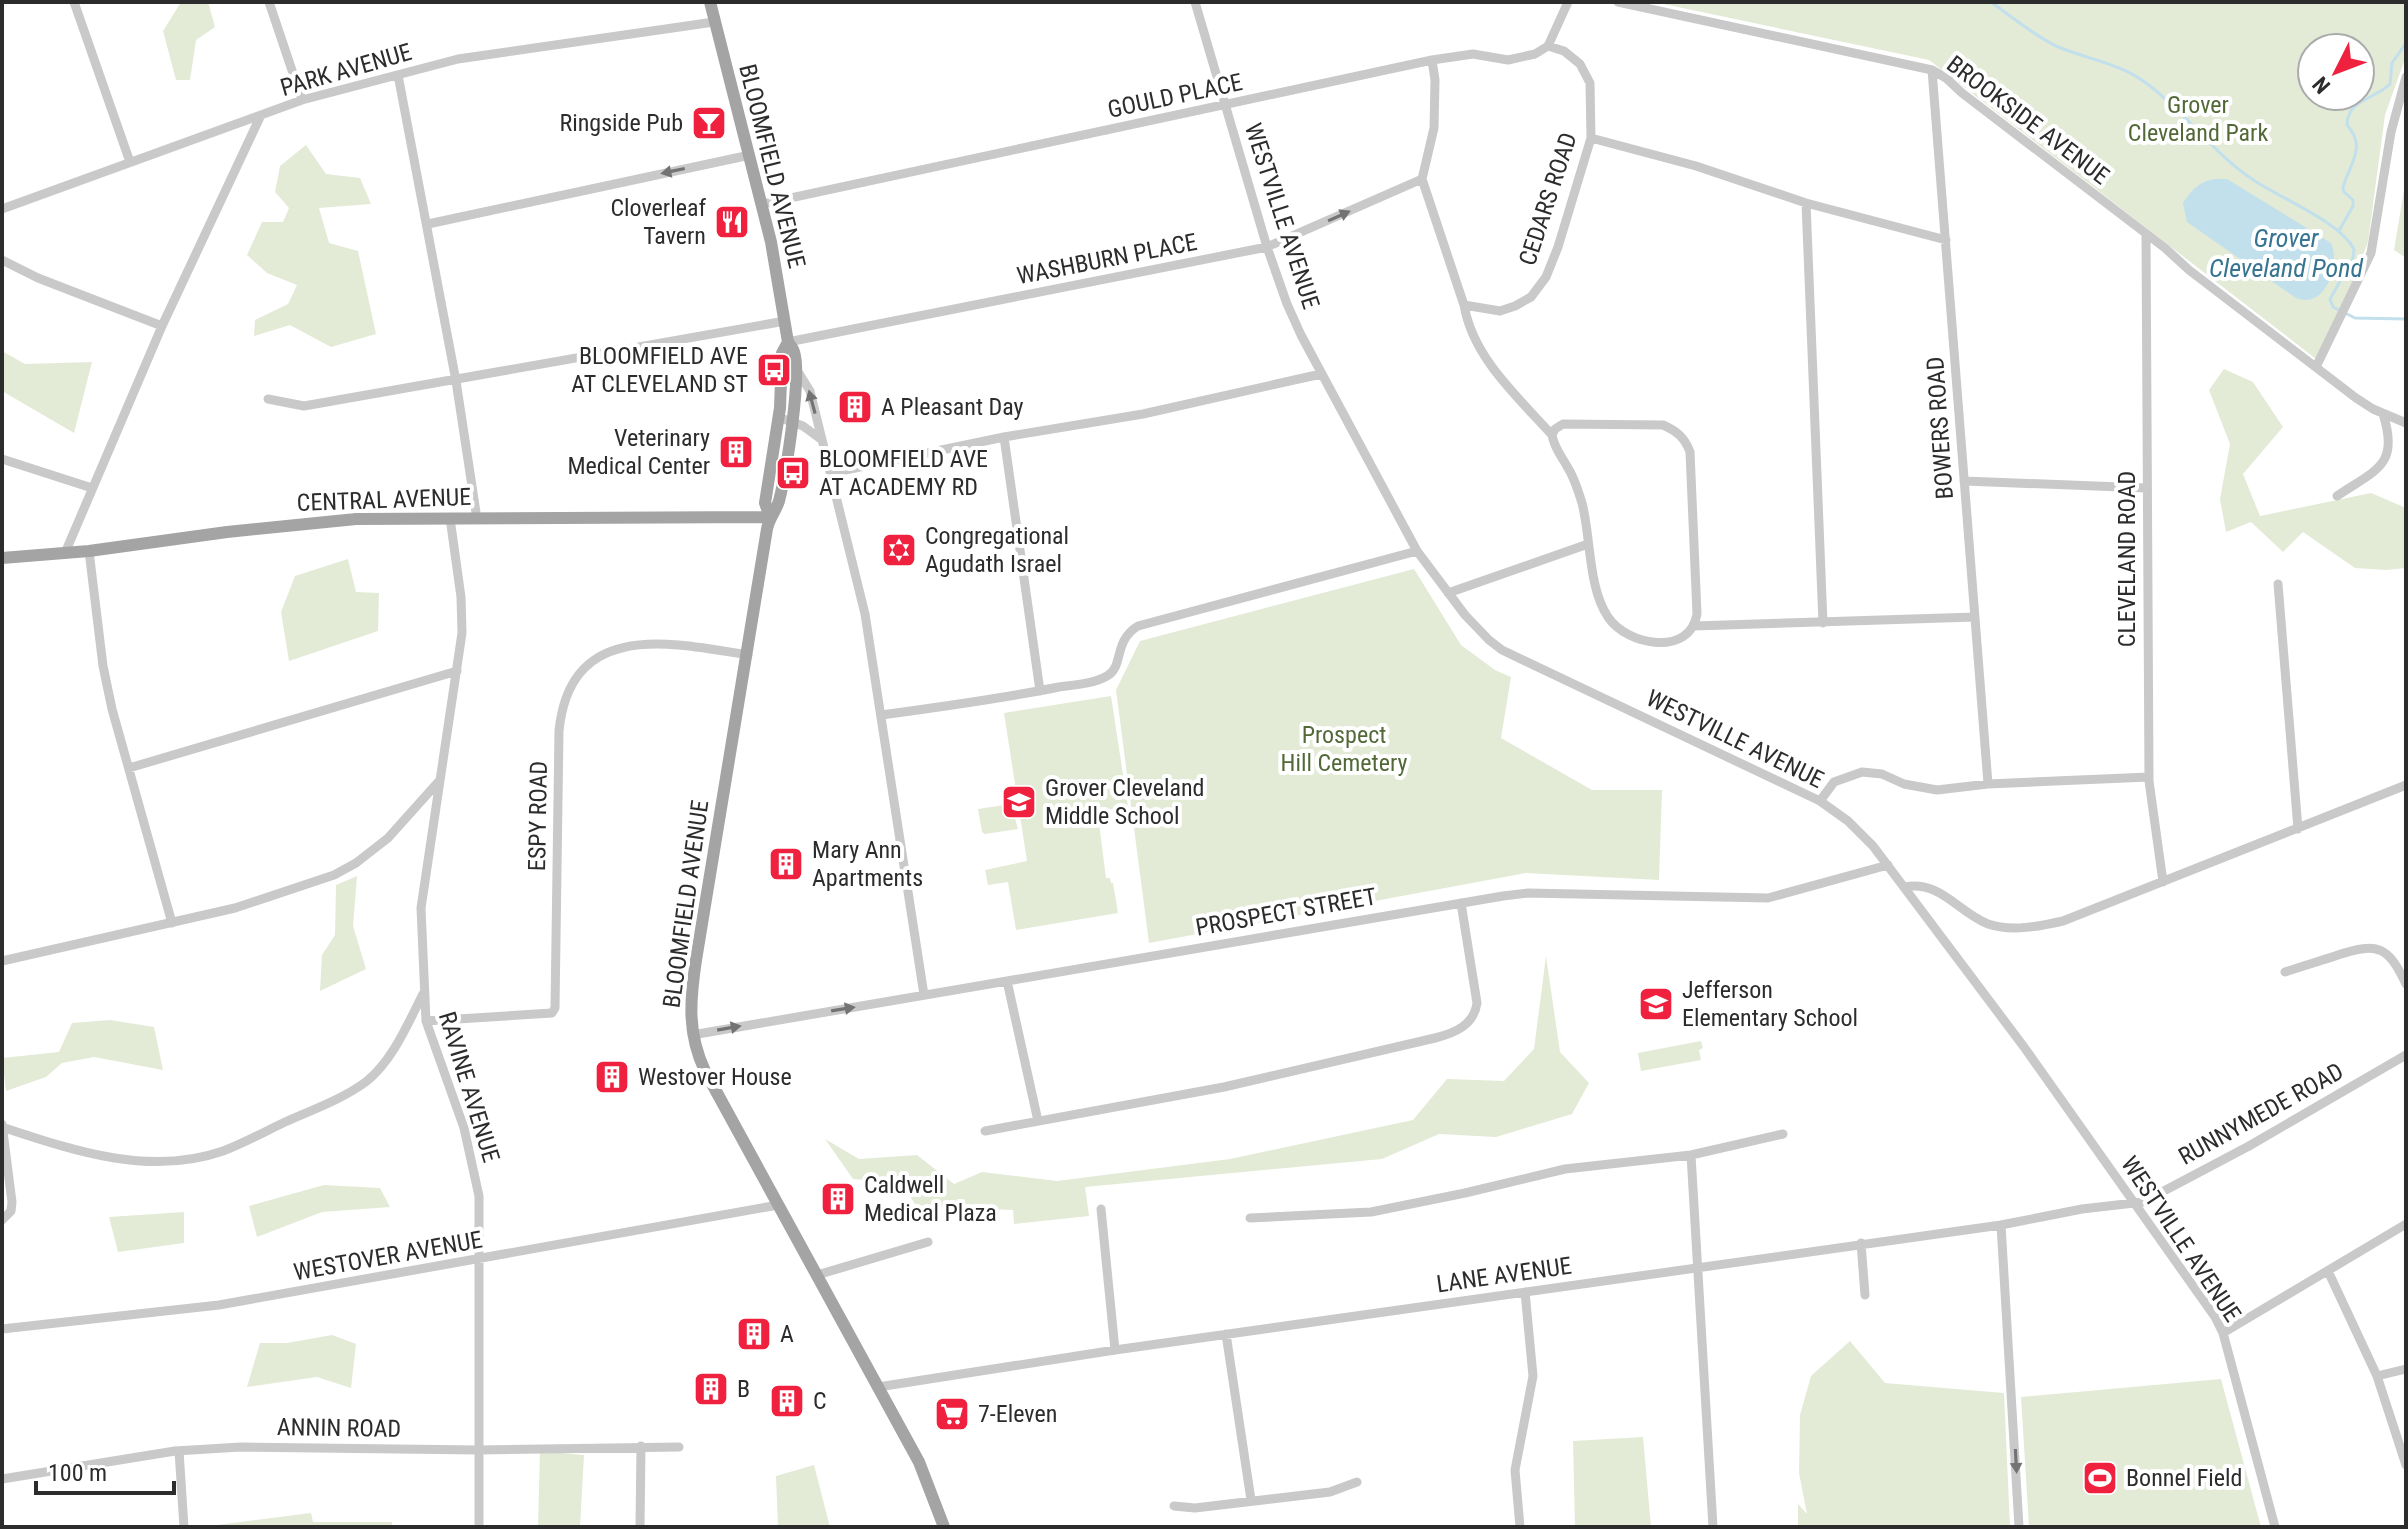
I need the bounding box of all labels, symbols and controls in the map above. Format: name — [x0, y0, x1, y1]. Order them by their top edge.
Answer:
north arrow — [2296, 32, 2376, 112]
street label: PARK AVENUE — [277, 38, 415, 102]
street label: BROOKSIDE AVENUE — [1941, 50, 2115, 190]
street label: BLOOMFIELD AVENUE — [733, 61, 811, 271]
street label: GOULD PLACE — [1105, 68, 1245, 124]
text: N — [2308, 72, 2335, 98]
park label: Grover Cleveland Park — [2128, 91, 2268, 147]
bar icon: Ringside Pub — [690, 104, 728, 142]
place label: Ringside Pub — [559, 109, 683, 137]
street label: WESTVILLE AVENUE — [1239, 120, 1325, 312]
street label: CEDARS ROAD — [1513, 129, 1583, 269]
one-way arrow — [661, 165, 686, 178]
place label: Cloverleaf Tavern — [610, 194, 706, 250]
restaurant icon: Cloverleaf Tavern — [713, 203, 751, 241]
one-way arrow — [1327, 209, 1351, 223]
water label: Grover Cleveland Pond — [2209, 223, 2363, 283]
street label: WASHBURN PLACE — [1015, 228, 1199, 290]
place label: BLOOMFIELD AVE AT CLEVELAND ST — [571, 342, 748, 398]
bus stop icon: BLOOMFIELD AVE AT CLEVELAND ST — [755, 351, 793, 389]
street label: BOWERS ROAD — [1921, 356, 1959, 500]
building icon: A Pleasant Day — [836, 388, 874, 426]
one-way arrow — [805, 390, 818, 414]
place label: A Pleasant Day — [881, 393, 1024, 421]
place label: Veterinary Medical Center — [567, 424, 710, 480]
building icon: Veterinary Medical Center — [717, 433, 755, 471]
place label: BLOOMFIELD AVE AT ACADEMY RD — [819, 445, 988, 501]
bus stop icon: BLOOMFIELD AVE AT ACADEMY RD — [774, 454, 812, 492]
street label: CLEVELAND ROAD — [2113, 471, 2141, 647]
street label: CENTRAL AVENUE — [296, 483, 472, 517]
place label: Congregational Agudath Israel — [925, 522, 1069, 578]
synagogue icon: Congregational Agudath Israel — [880, 531, 918, 569]
street label: WESTVILLE AVENUE — [1642, 684, 1828, 794]
park label: Prospect Hill Cemetery — [1281, 721, 1407, 777]
street label: ESPY ROAD — [523, 761, 553, 871]
place label: Grover Cleveland Middle School — [1045, 774, 1204, 830]
school or university icon: Grover Cleveland Middle School — [1000, 783, 1038, 821]
street label: BLOOMFIELD AVENUE — [658, 798, 714, 1010]
place label: Mary Ann Apartments — [812, 836, 923, 892]
building icon: Mary Ann Apartments — [767, 845, 805, 883]
street label: PROSPECT STREET — [1193, 882, 1379, 942]
place label: Jefferson Elementary School — [1682, 976, 1858, 1032]
school or university icon: Jefferson Elementary School — [1637, 985, 1675, 1023]
one-way arrow — [830, 1002, 855, 1014]
street label: RAVINE AVENUE — [433, 1008, 505, 1166]
one-way arrow — [717, 1021, 742, 1033]
street label: RUNNYMEDE ROAD — [2174, 1057, 2348, 1171]
building icon: Westover House — [593, 1058, 631, 1096]
place label: Westover House — [638, 1063, 792, 1091]
street label: WESTVILLE AVENUE — [2115, 1151, 2247, 1327]
place label: Caldwell Medical Plaza — [864, 1171, 997, 1227]
building icon: Caldwell Medical Plaza — [819, 1180, 857, 1218]
street label: WESTOVER AVENUE — [291, 1226, 485, 1286]
street label: LANE AVENUE — [1435, 1252, 1573, 1298]
building icon: A — [735, 1315, 773, 1353]
place label: A — [780, 1320, 794, 1348]
building icon: B — [692, 1370, 730, 1408]
place label: B — [737, 1375, 750, 1403]
building icon: C — [768, 1382, 806, 1420]
place label: C — [813, 1387, 827, 1415]
supermarket icon: 7-Eleven — [933, 1395, 971, 1433]
place label: 7-Eleven — [978, 1400, 1057, 1428]
street label: ANNIN ROAD — [277, 1413, 401, 1443]
scale bar — [36, 1445, 174, 1495]
one-way arrow — [2010, 1449, 2023, 1474]
text: 100 m — [48, 1459, 107, 1487]
sports icon: Bonnel Field — [2081, 1459, 2119, 1497]
place label: Bonnel Field — [2126, 1464, 2242, 1492]

